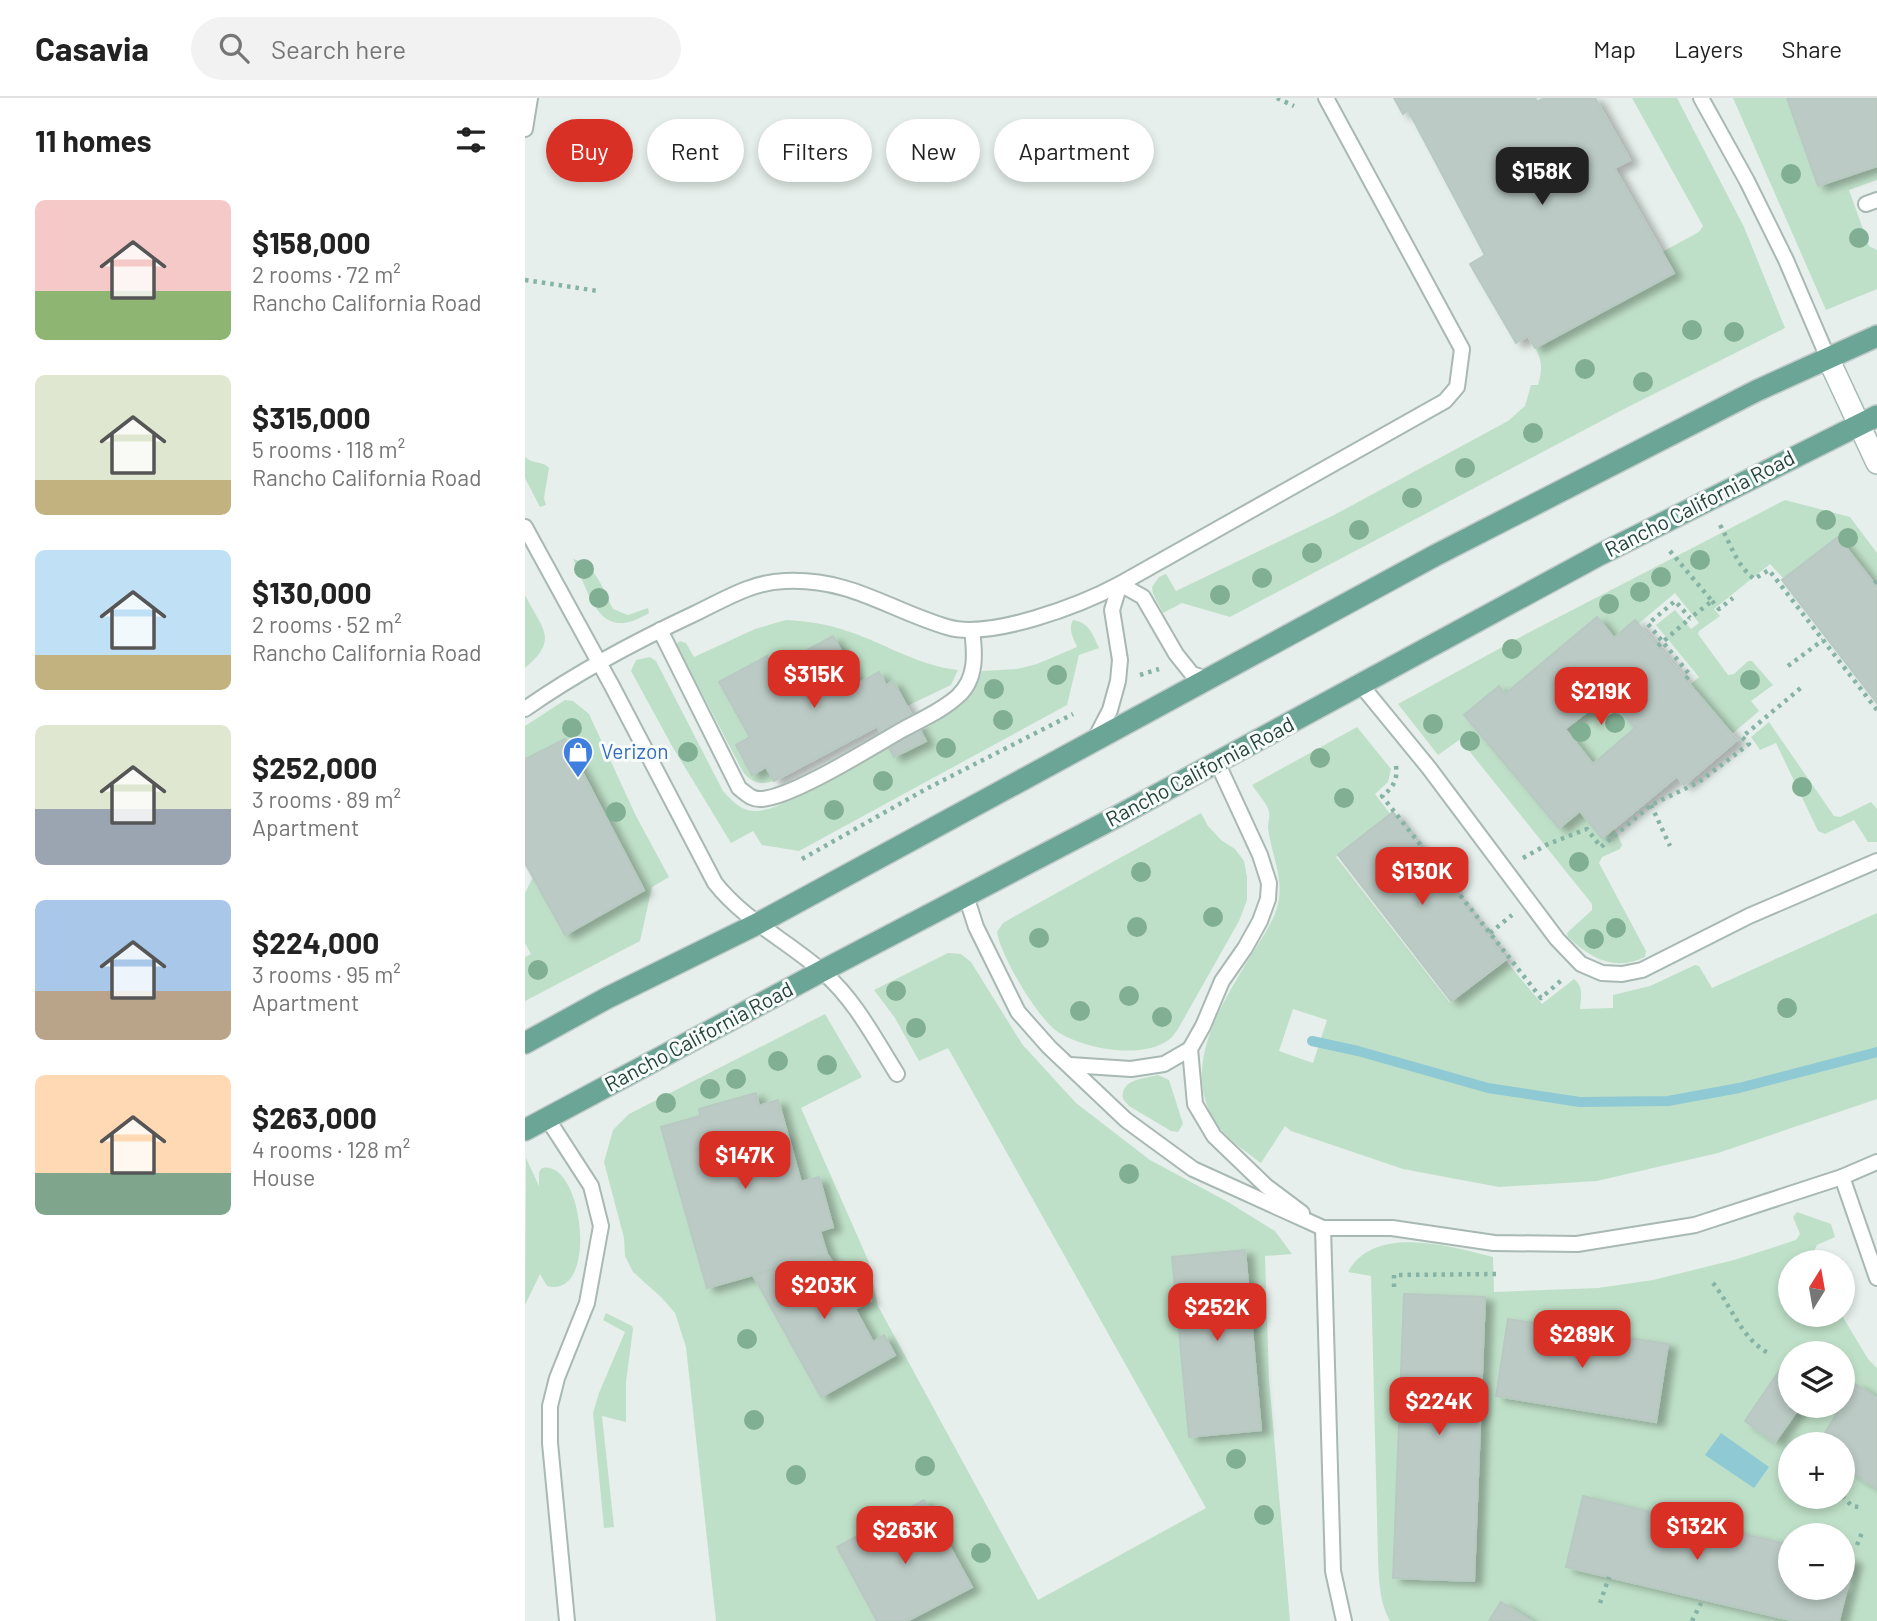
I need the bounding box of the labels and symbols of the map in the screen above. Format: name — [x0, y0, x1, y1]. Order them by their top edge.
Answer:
pin: $158K — [1493, 148, 1591, 207]
street label: Rancho California Road — [1600, 444, 1798, 561]
pin: $315K — [765, 650, 863, 710]
pin: $219K — [1552, 668, 1650, 727]
street label: Rancho California Road — [1101, 710, 1298, 831]
shop icon: Verizon — [561, 735, 595, 779]
place label: Verizon — [601, 738, 669, 763]
pin: $130K — [1373, 848, 1471, 907]
street label: Rancho California Road — [600, 975, 797, 1096]
pin: $147K — [696, 1132, 794, 1191]
north arrow — [1778, 1250, 1855, 1326]
pin: $203K — [775, 1262, 873, 1321]
pin: $252K — [1168, 1284, 1266, 1343]
pin: $289K — [1533, 1310, 1631, 1370]
pin: $224K — [1390, 1378, 1488, 1437]
pin: $132K — [1648, 1502, 1746, 1562]
pin: $263K — [856, 1506, 954, 1566]

